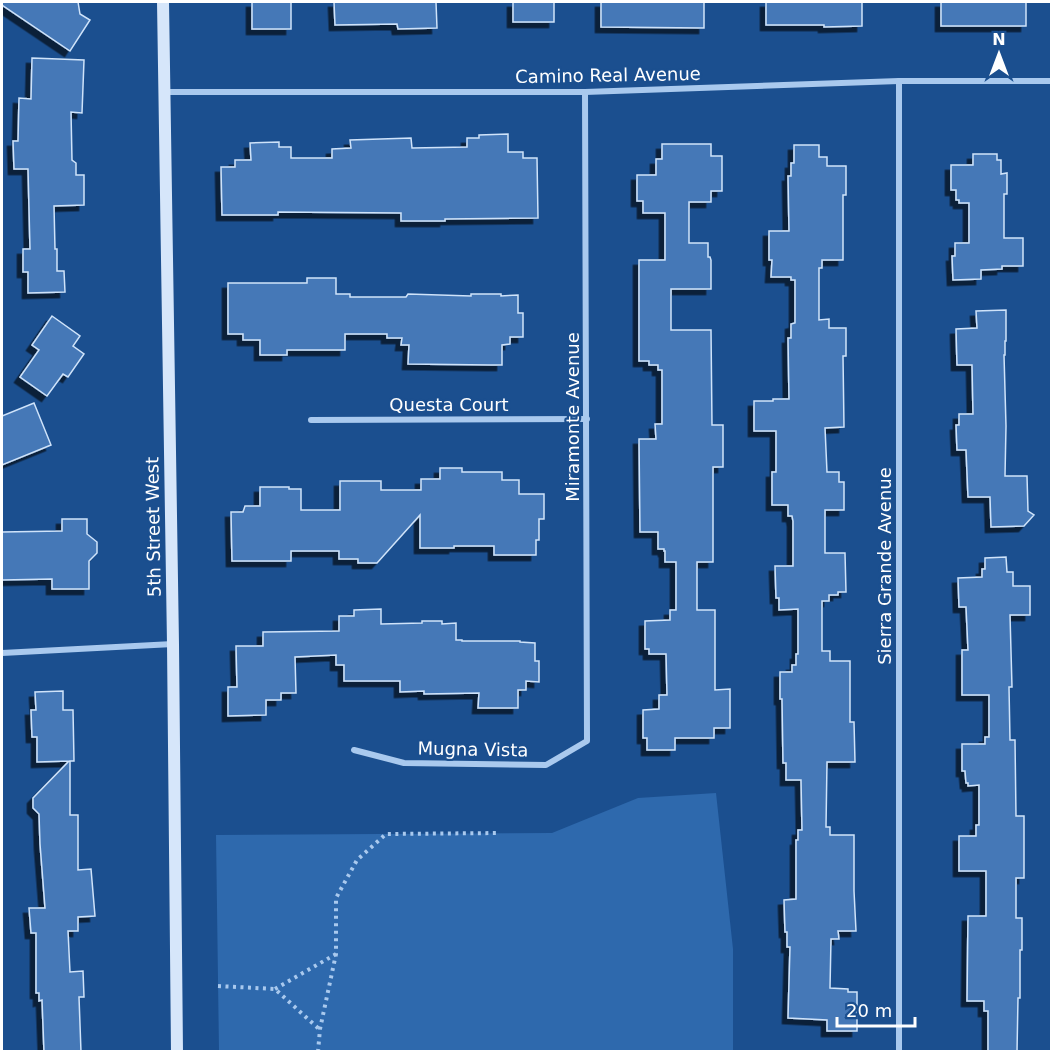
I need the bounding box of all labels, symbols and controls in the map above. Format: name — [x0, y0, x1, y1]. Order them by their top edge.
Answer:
north arrow — [969, 24, 1029, 84]
text: N — [992, 30, 1006, 49]
street label: Camino Real Avenue — [515, 63, 701, 87]
street label: Miramonte Avenue — [562, 332, 583, 502]
street label: Questa Court — [389, 394, 509, 415]
street label: 5th Street West — [141, 457, 165, 597]
street label: Sierra Grande Avenue — [874, 467, 895, 665]
street label: Mugna Vista — [417, 738, 529, 760]
scale bar — [837, 990, 915, 1028]
text: 20 m — [846, 1000, 892, 1021]

